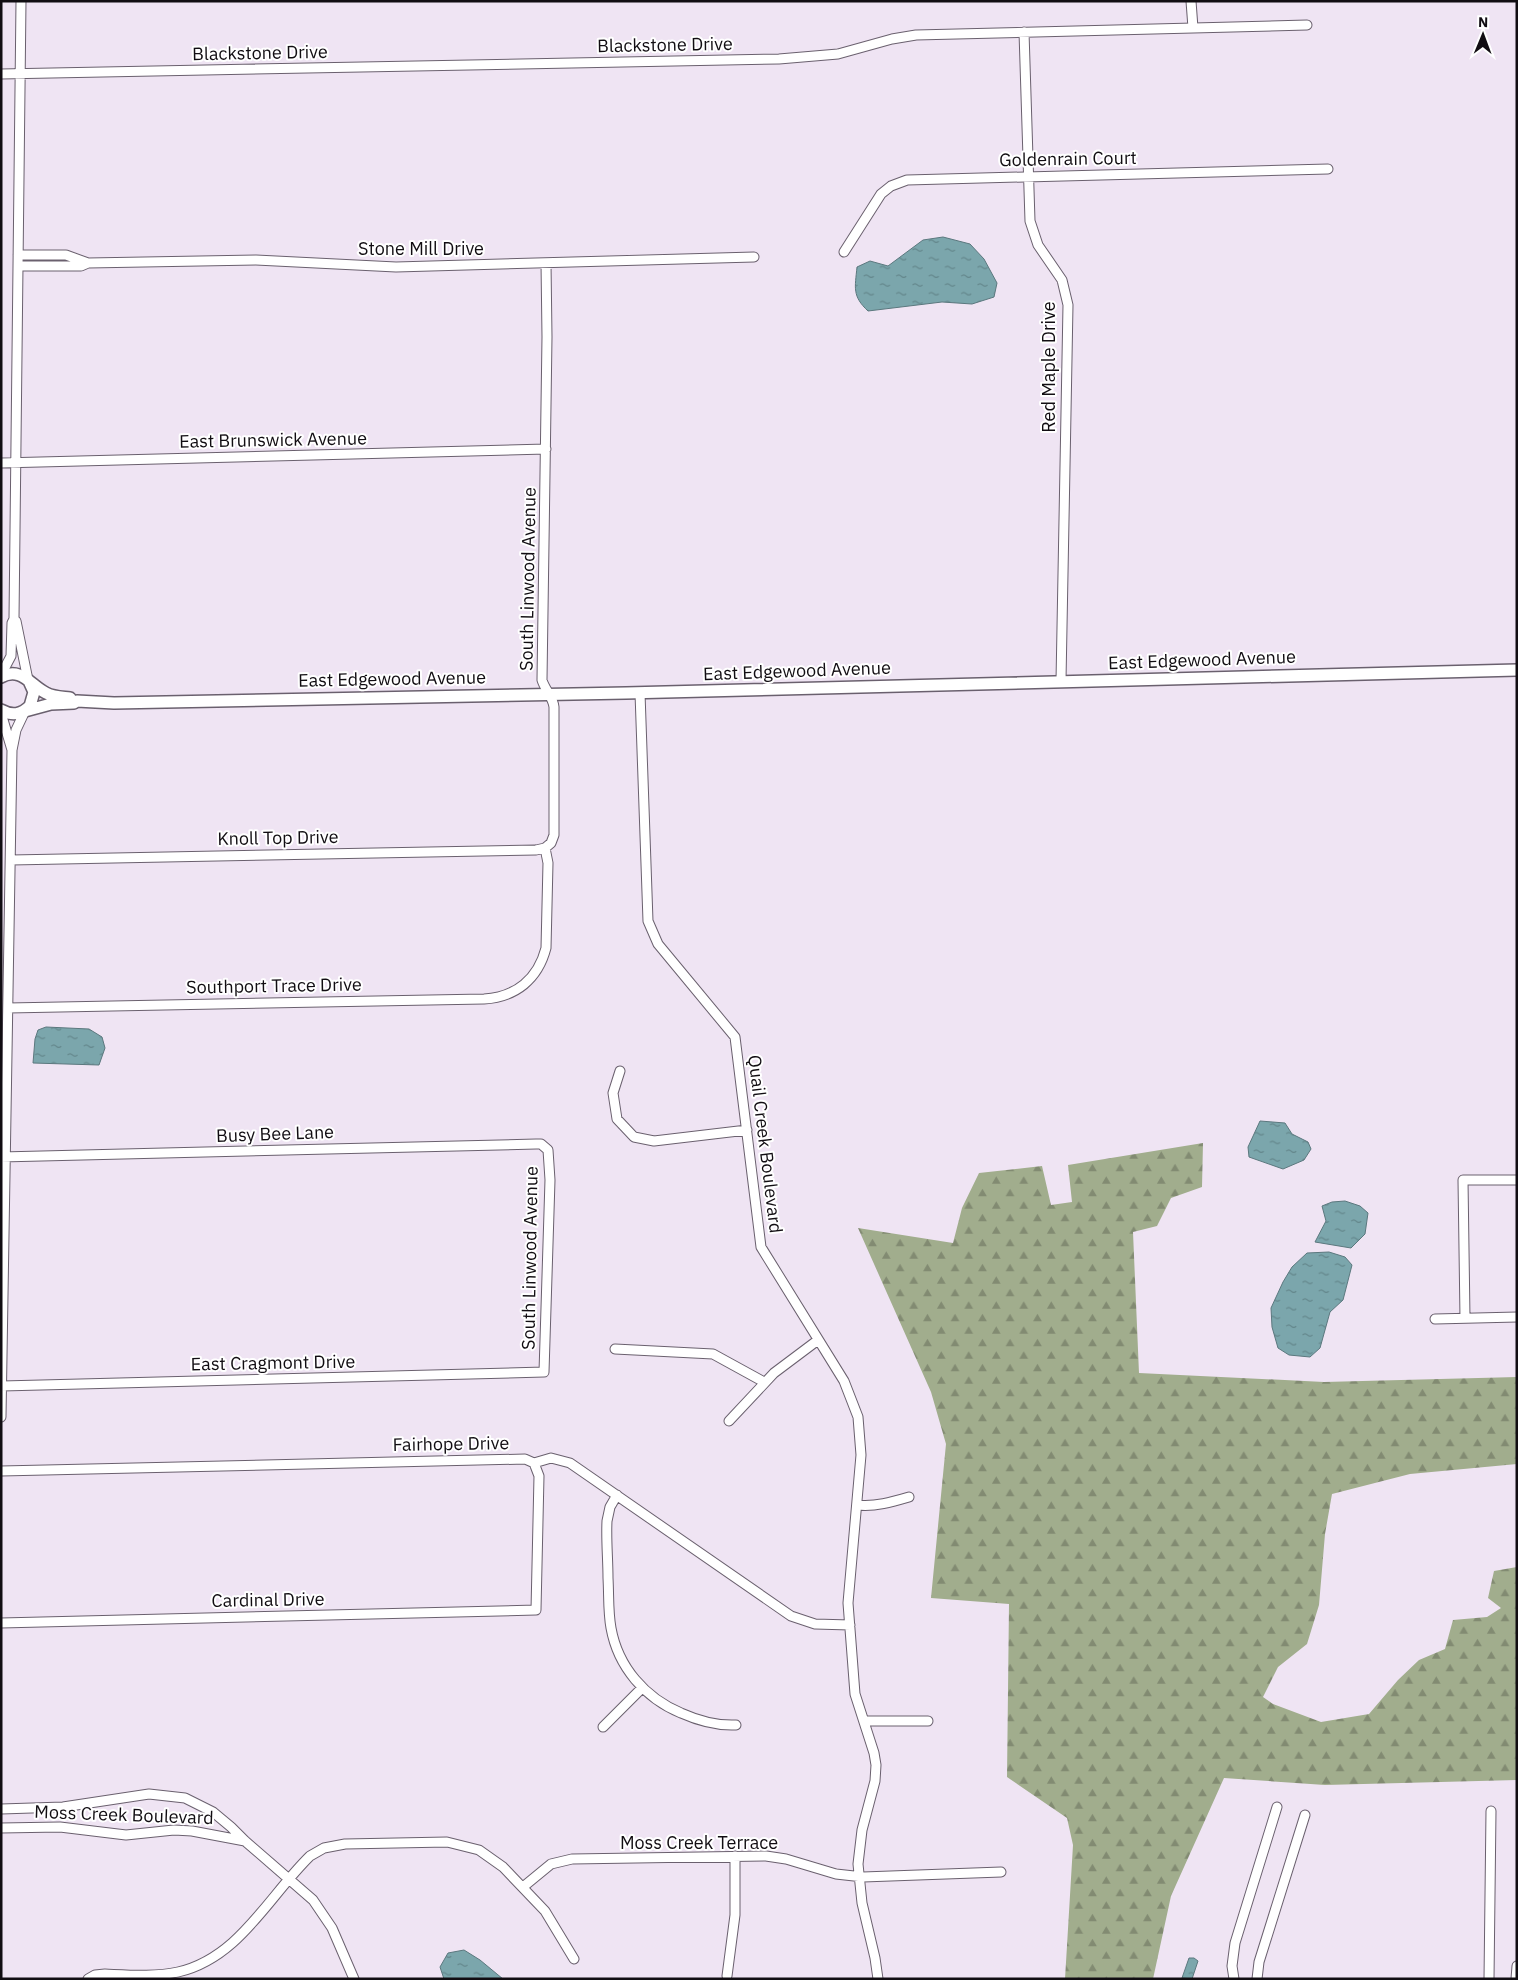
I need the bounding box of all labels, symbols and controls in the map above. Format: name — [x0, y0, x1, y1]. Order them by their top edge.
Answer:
north arrow — [1458, 10, 1508, 60]
text: N — [1478, 13, 1488, 31]
street label: Blackstone Drive — [597, 32, 733, 57]
street label: Blackstone Drive — [192, 40, 328, 65]
street label: Goldenrain Court — [999, 146, 1137, 171]
street label: Stone Mill Drive — [358, 237, 484, 260]
street label: Red Maple Drive — [1037, 301, 1060, 433]
street label: East Brunswick Avenue — [179, 426, 367, 453]
street label: South Linwood Avenue — [514, 487, 541, 671]
street label: East Edgewood Avenue — [1108, 645, 1296, 674]
street label: East Edgewood Avenue — [703, 656, 891, 685]
street label: East Edgewood Avenue — [298, 665, 486, 692]
street label: Knoll Top Drive — [217, 825, 339, 850]
street label: Southport Trace Drive — [186, 972, 362, 999]
street label: Quail Creek Boulevard — [743, 1054, 788, 1234]
street label: Busy Bee Lane — [216, 1120, 335, 1147]
street label: South Linwood Avenue — [516, 1166, 543, 1350]
street label: East Cragmont Drive — [191, 1350, 356, 1375]
street label: Fairhope Drive — [392, 1431, 510, 1456]
street label: Cardinal Drive — [211, 1587, 325, 1612]
street label: Moss Creek Boulevard — [34, 1800, 214, 1829]
street label: Moss Creek Terrace — [620, 1831, 778, 1854]

